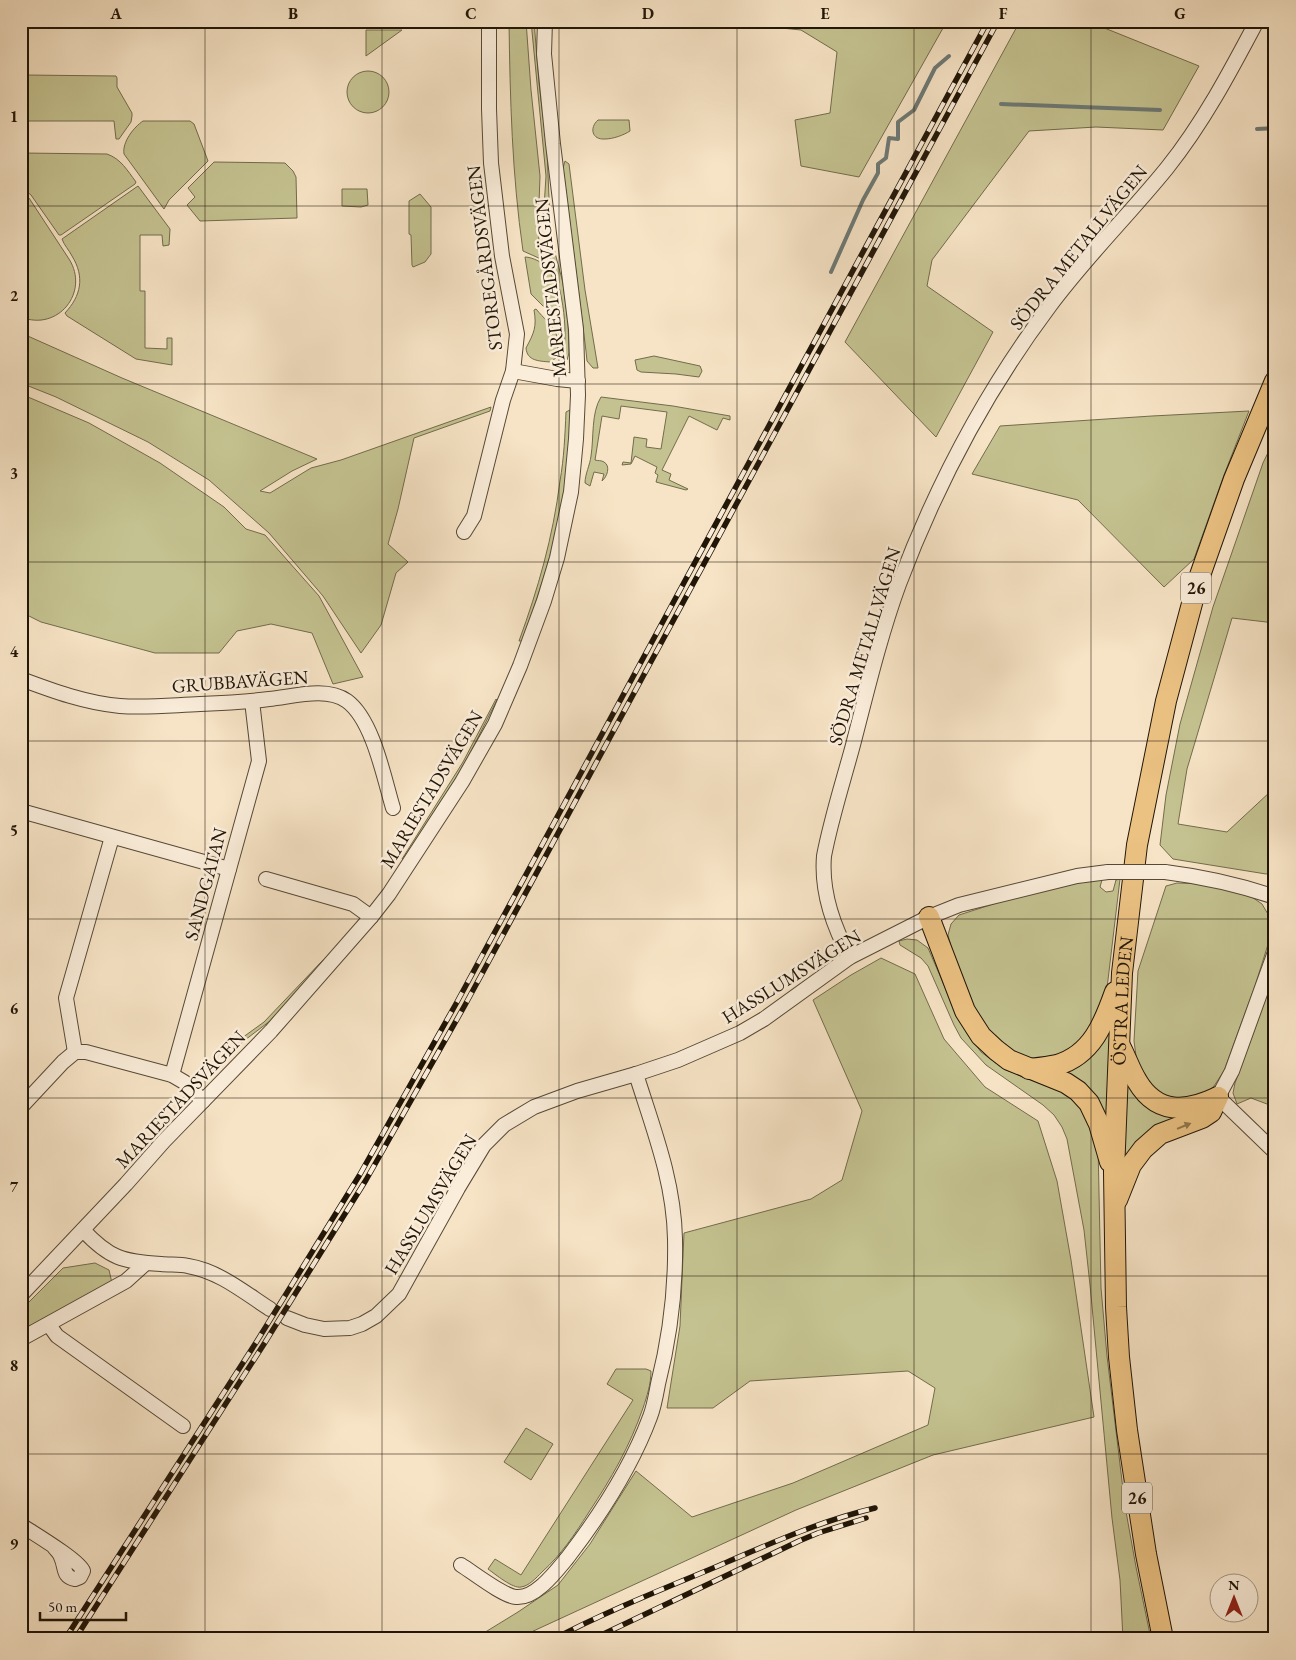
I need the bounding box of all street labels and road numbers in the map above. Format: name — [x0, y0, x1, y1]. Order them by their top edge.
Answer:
street label: SÖDRA METALLVÄGEN — [1004, 160, 1153, 335]
street label: STOREGÅRDSVÄGEN — [461, 164, 508, 352]
street label: MARIESTADSVÄGEN — [529, 197, 572, 379]
street label: SÖDRA METALLVÄGEN — [822, 544, 907, 748]
road number: 26 — [1181, 572, 1211, 604]
street label: GRUBBAVÄGEN — [171, 664, 309, 699]
street label: MARIESTADSVÄGEN — [374, 706, 488, 873]
street label: SANDGATAN — [178, 825, 233, 943]
street label: HASSLUMSVÄGEN — [717, 923, 866, 1029]
street label: ÖSTRA LEDEN — [1106, 935, 1139, 1066]
street label: MARIESTADSVÄGEN — [110, 1025, 251, 1174]
street label: HASSLUMSVÄGEN — [379, 1129, 482, 1279]
road number: 26 — [1122, 1482, 1152, 1514]

